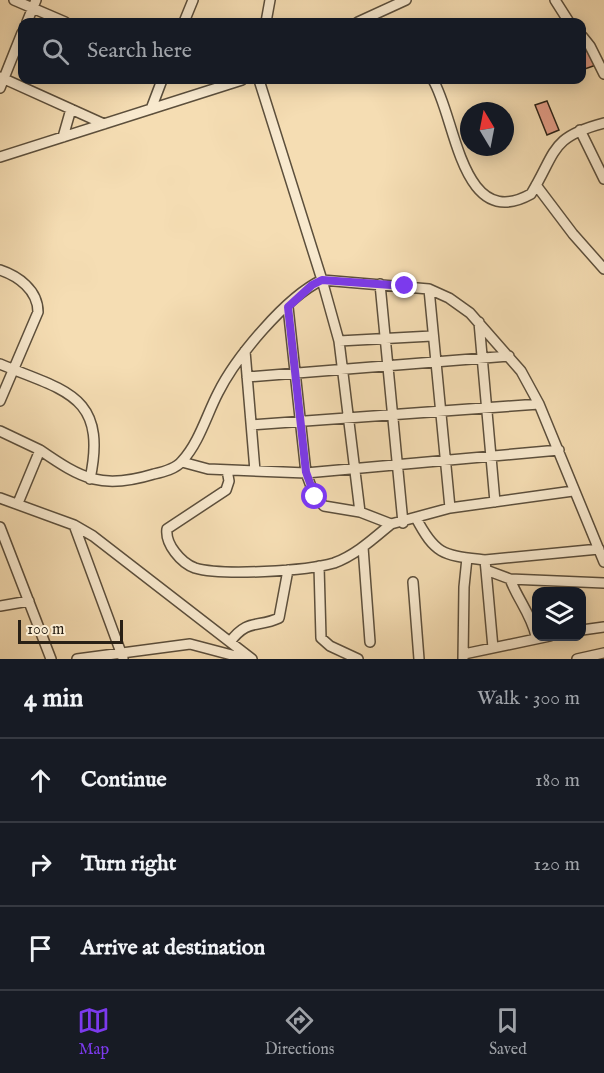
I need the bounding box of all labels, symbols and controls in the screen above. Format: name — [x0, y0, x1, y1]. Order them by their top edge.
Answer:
search box — [18, 18, 586, 84]
icon: search — [39, 35, 72, 68]
text: Search here — [87, 37, 192, 65]
north arrow — [460, 102, 514, 156]
route end — [391, 272, 417, 298]
route start — [301, 483, 327, 509]
map controls — [532, 587, 586, 641]
button: layers — [532, 587, 586, 641]
scale bar — [18, 617, 123, 644]
text: 100 m — [27, 620, 64, 640]
text: 4 min — [24, 682, 83, 715]
text: Walk · 300 m — [477, 686, 580, 711]
icon: ahead — [24, 764, 57, 797]
text: Continue — [81, 766, 167, 794]
text: 180 m — [535, 768, 580, 793]
icon: right — [24, 848, 57, 881]
text: Turn right — [81, 850, 176, 878]
text: 120 m — [534, 852, 580, 877]
icon: arrive — [24, 932, 57, 965]
text: Arrive at destination — [81, 934, 265, 962]
tab: Map — [77, 1004, 110, 1060]
tab: Directions — [265, 1004, 334, 1060]
tab: Saved — [489, 1004, 527, 1060]

